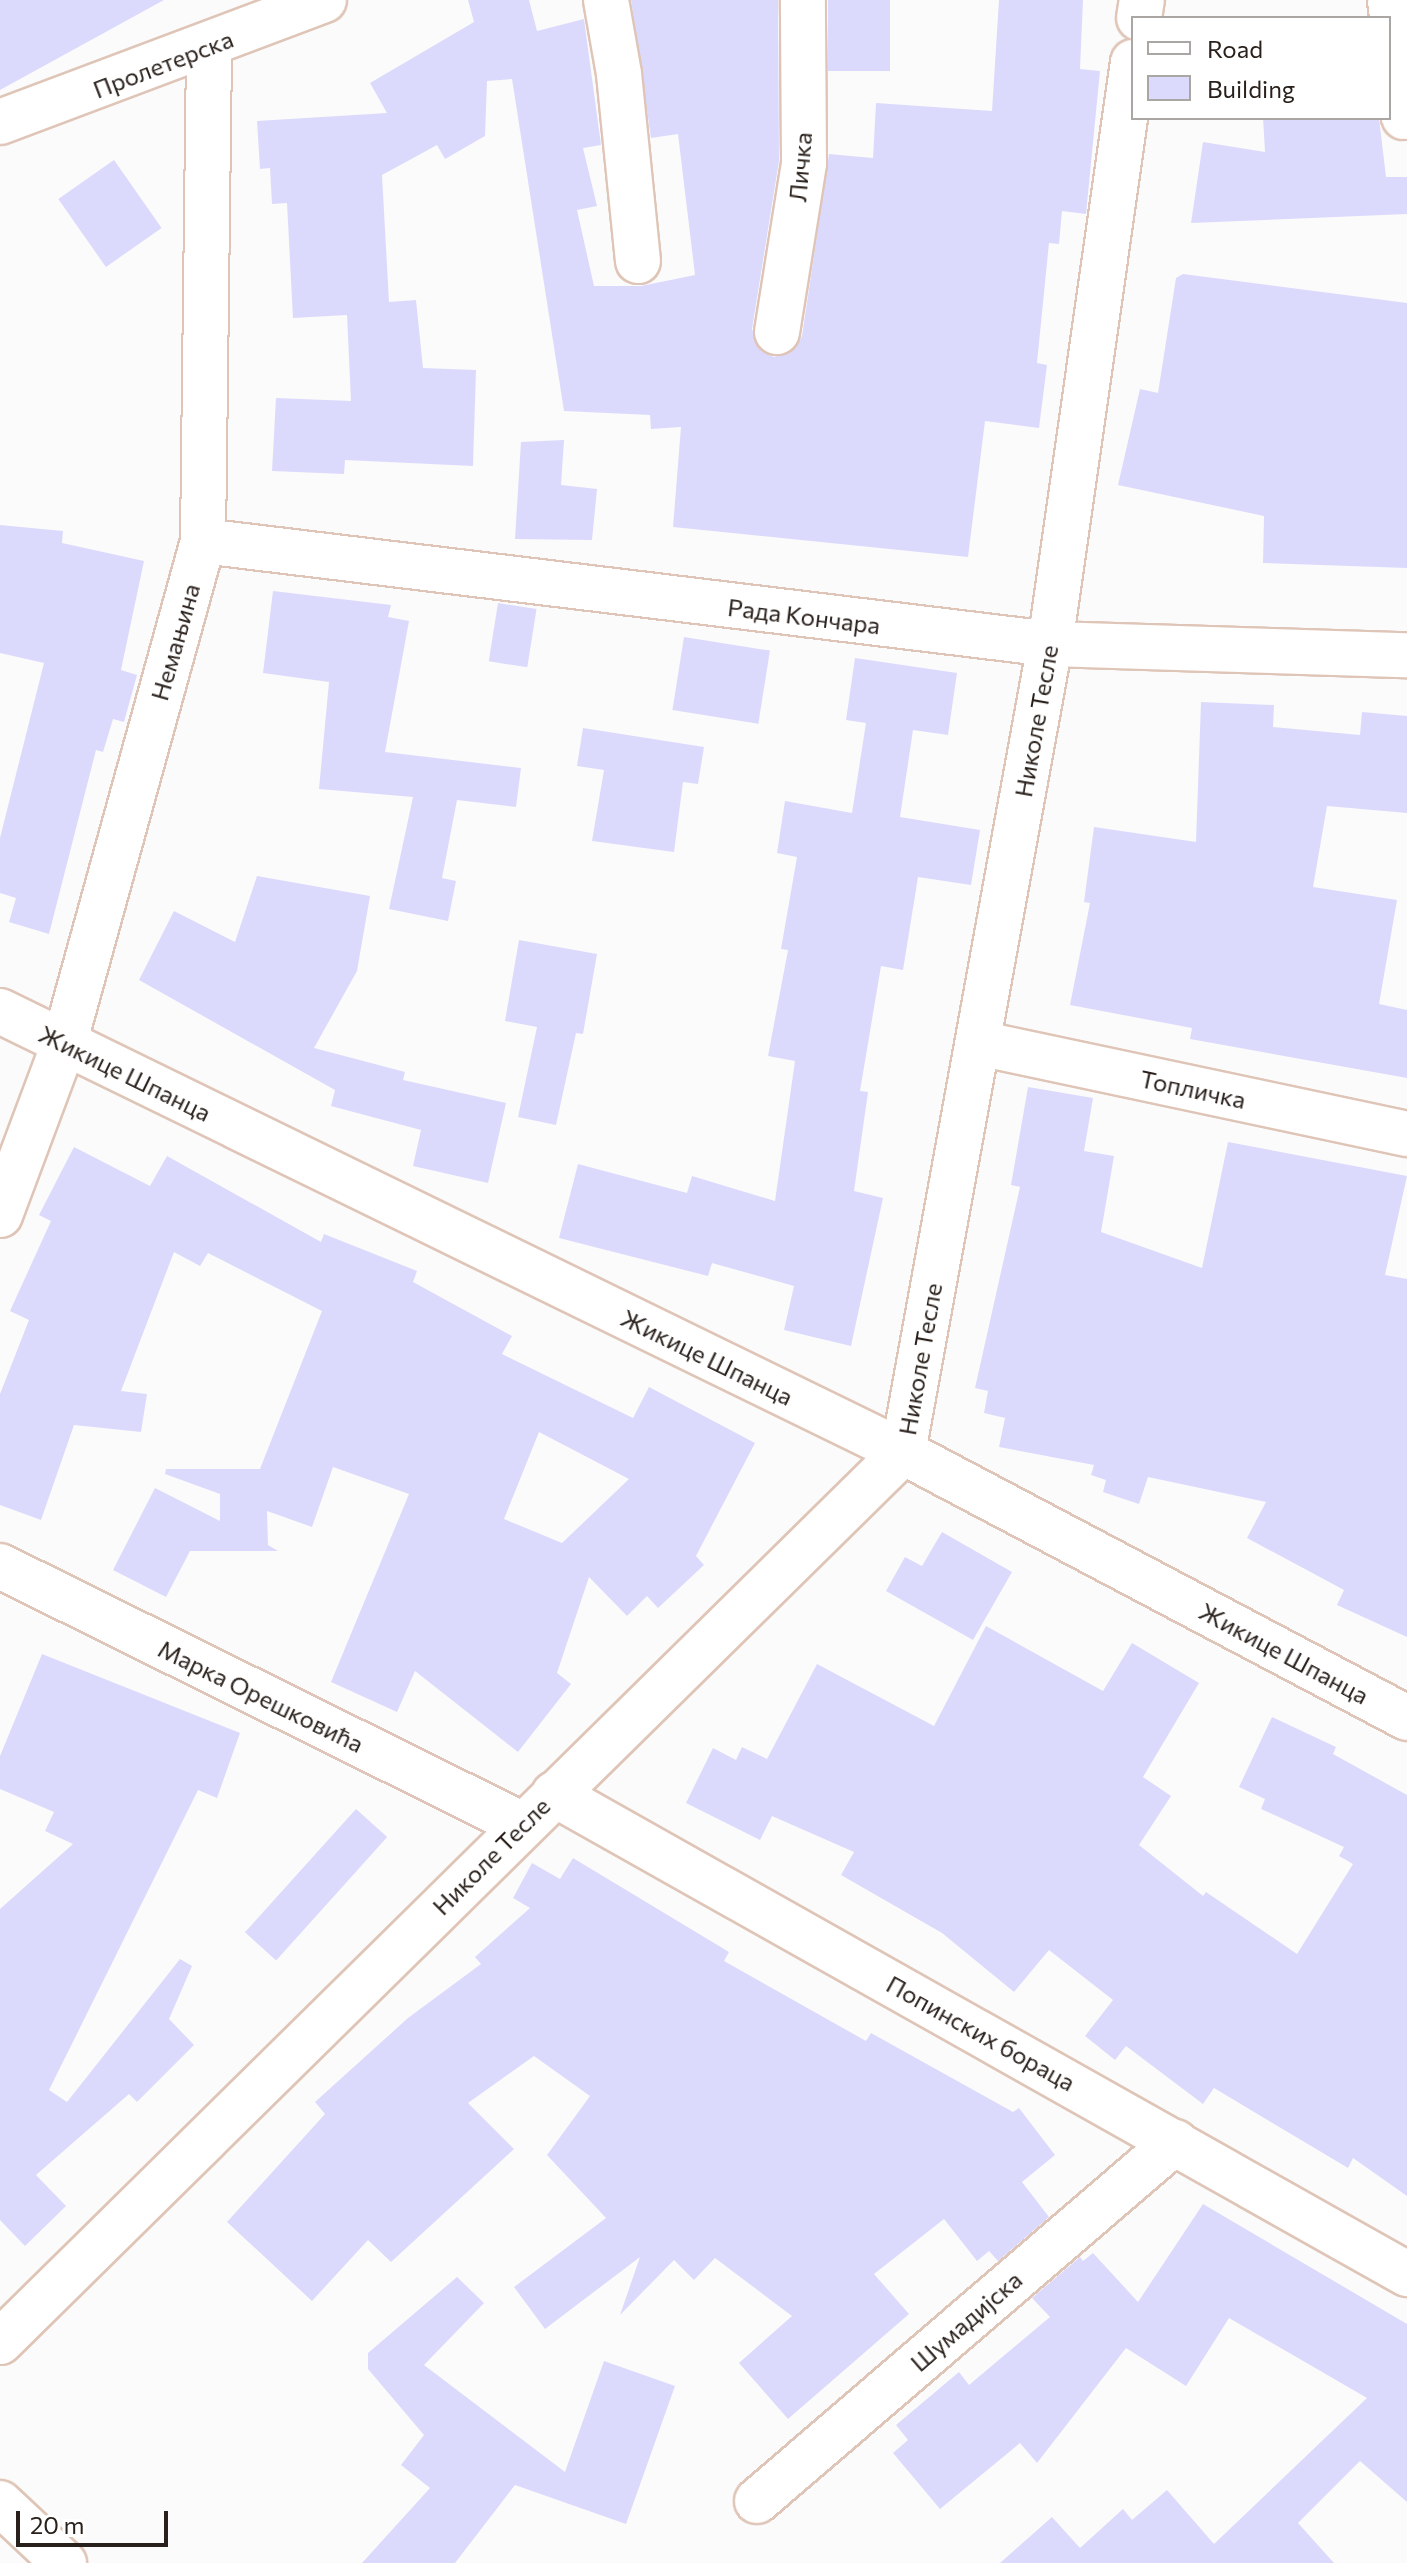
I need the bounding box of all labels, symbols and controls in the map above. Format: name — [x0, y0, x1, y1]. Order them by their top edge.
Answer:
legend — [1131, 16, 1391, 120]
street label: Пролетерска — [89, 24, 237, 104]
text: Road — [1207, 34, 1263, 63]
text: Building — [1207, 74, 1295, 103]
street label: Личка — [783, 131, 817, 203]
street label: Немањина — [145, 580, 205, 704]
street label: Рада Кончара — [726, 592, 882, 640]
street label: Николе Тесле — [1008, 643, 1064, 799]
street label: Жикице Шпанца — [34, 1019, 216, 1127]
street label: Топличка — [1138, 1064, 1248, 1114]
street label: Николе Тесле — [892, 1281, 948, 1437]
street label: Жикице Шпанца — [616, 1303, 798, 1411]
street label: Жикице Шпанца — [1194, 1596, 1374, 1710]
street label: Марка Орешковића — [154, 1634, 368, 1758]
street label: Николе Тесле — [426, 1791, 556, 1921]
street label: Попинских бораца — [882, 1969, 1080, 2097]
street label: Шумадијска — [904, 2265, 1028, 2377]
scale bar — [20, 2495, 172, 2545]
text: 20 m — [30, 2510, 84, 2539]

